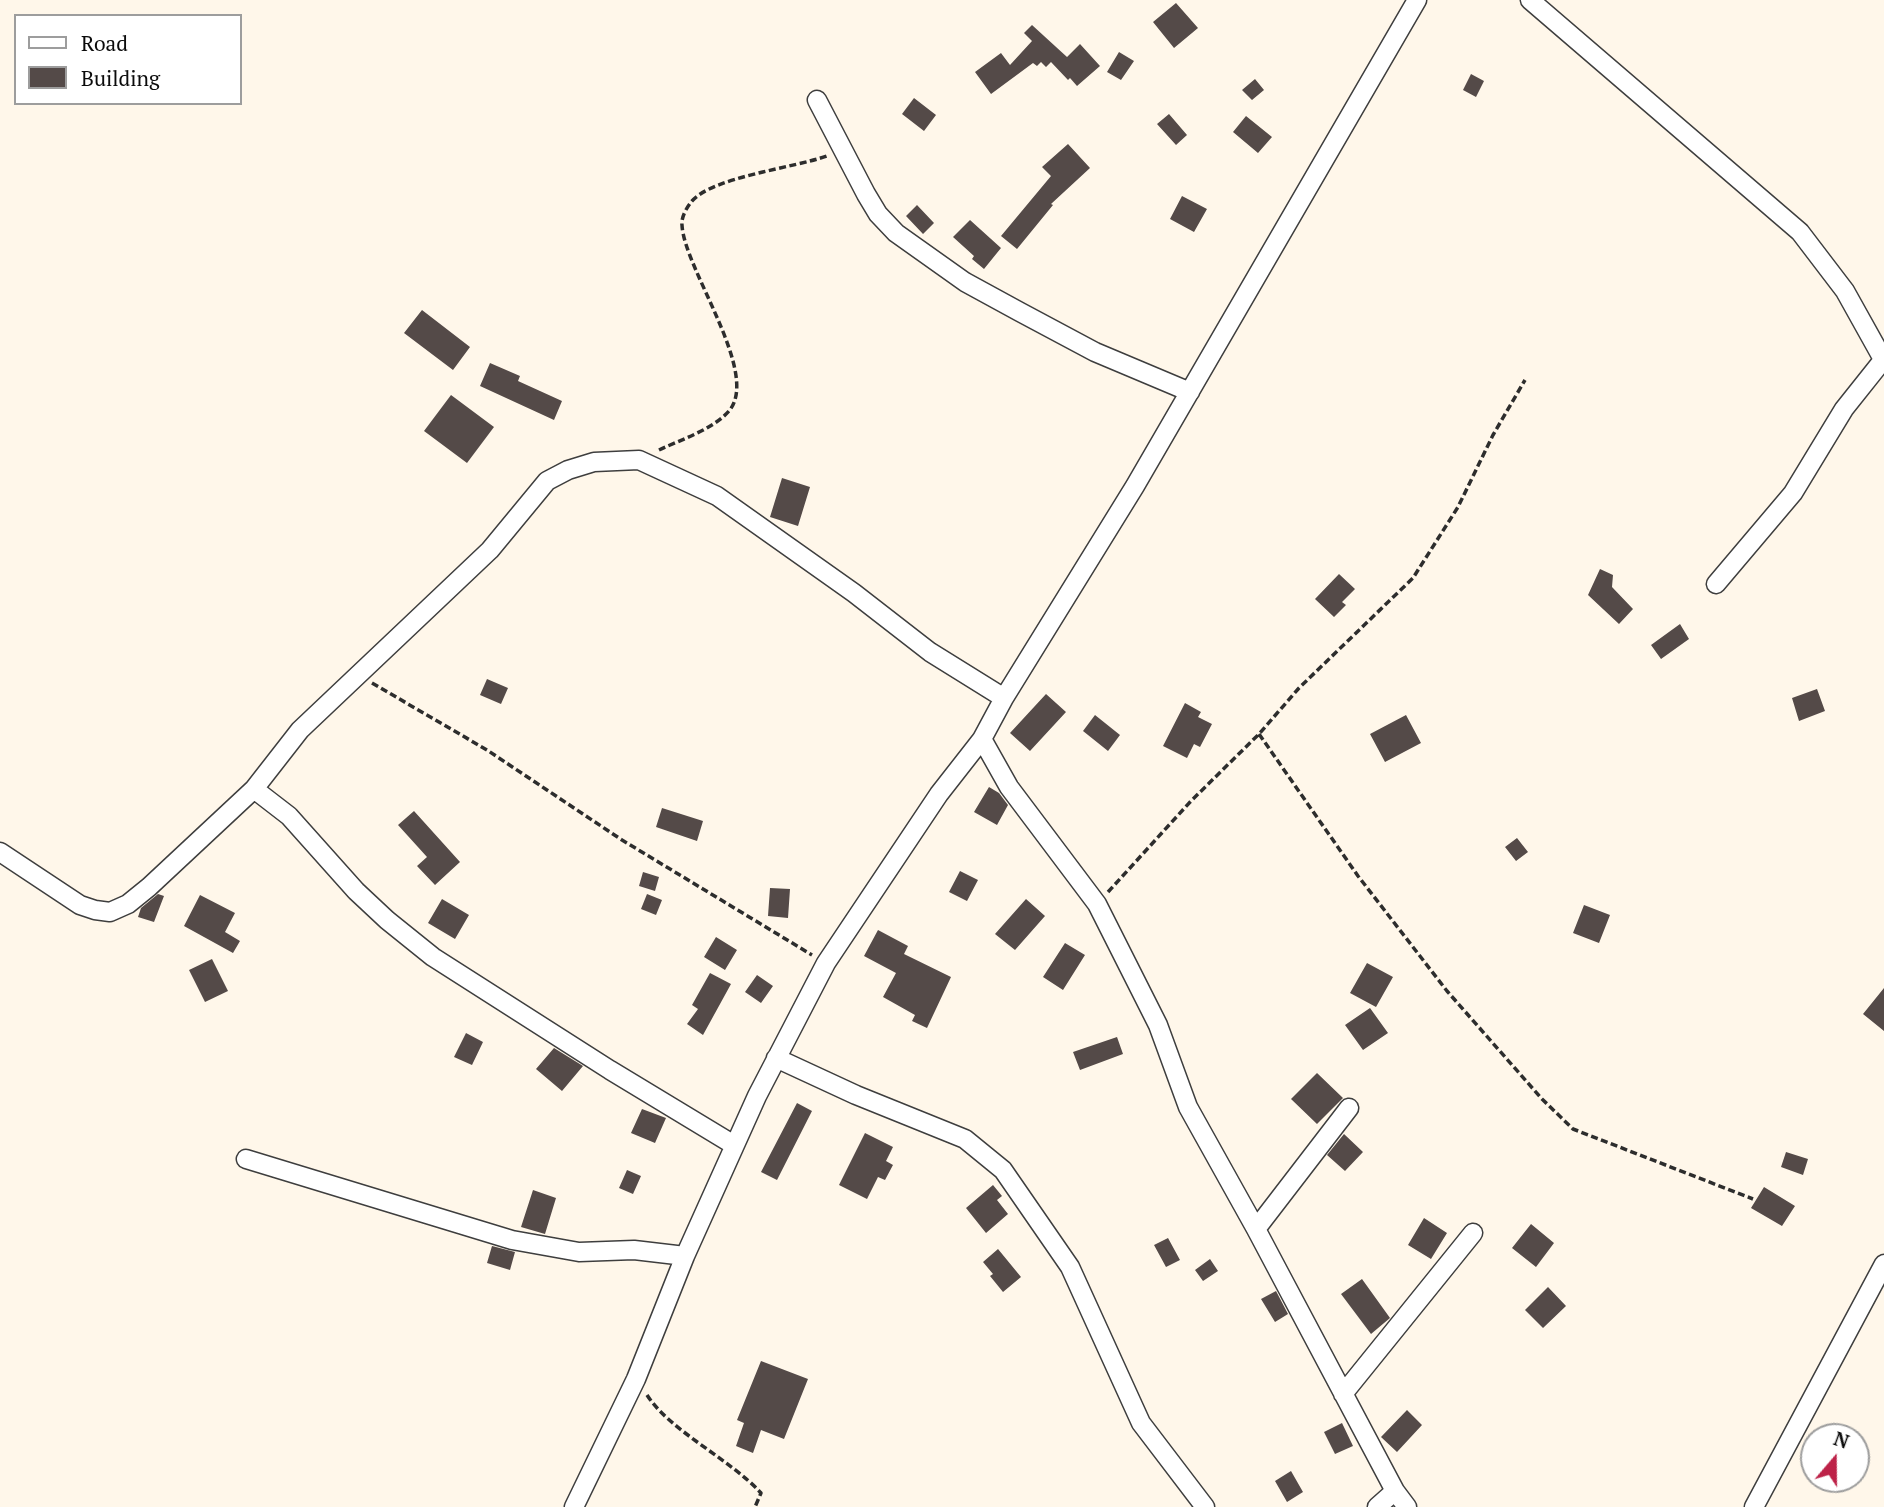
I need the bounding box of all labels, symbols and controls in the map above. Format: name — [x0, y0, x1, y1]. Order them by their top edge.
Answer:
legend — [14, 14, 242, 105]
text: Road — [81, 29, 128, 57]
text: Building — [81, 64, 160, 92]
north arrow — [1800, 1423, 1870, 1493]
text: N — [1831, 1425, 1853, 1454]

